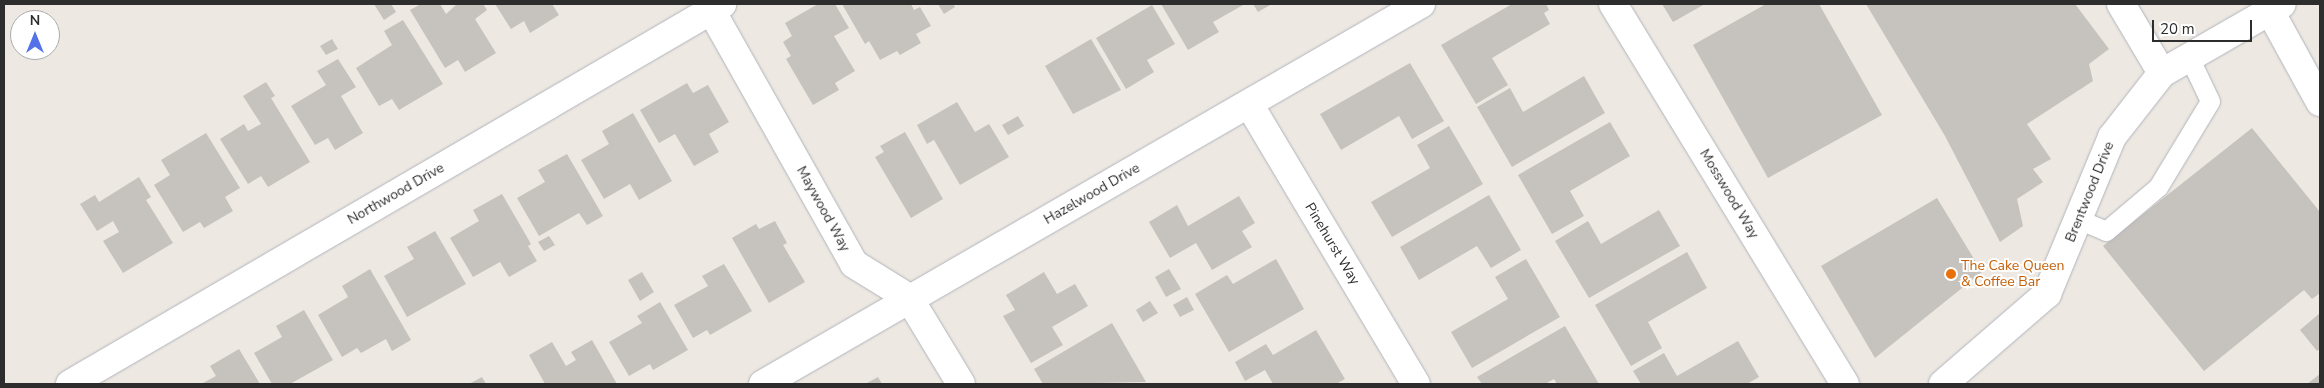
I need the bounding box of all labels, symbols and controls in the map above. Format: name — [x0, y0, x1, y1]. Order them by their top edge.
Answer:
north arrow — [10, 10, 60, 60]
scale bar — [2154, 10, 2254, 42]
text: N — [30, 11, 40, 30]
text: 20 m — [2160, 19, 2195, 39]
street label: Brentwood Drive — [2062, 139, 2118, 245]
street label: Mosswood Way — [1696, 146, 1762, 242]
street label: Northwood Drive — [345, 160, 447, 228]
street label: Hazelwood Drive — [1041, 160, 1143, 228]
street label: Maywood Way — [793, 163, 853, 255]
street label: Pinehurst Way — [1301, 200, 1363, 288]
place label: The Cake Queen & Coffee Bar — [1961, 258, 2064, 290]
marker: The Cake Queen & Coffee Bar — [1945, 268, 1957, 280]

